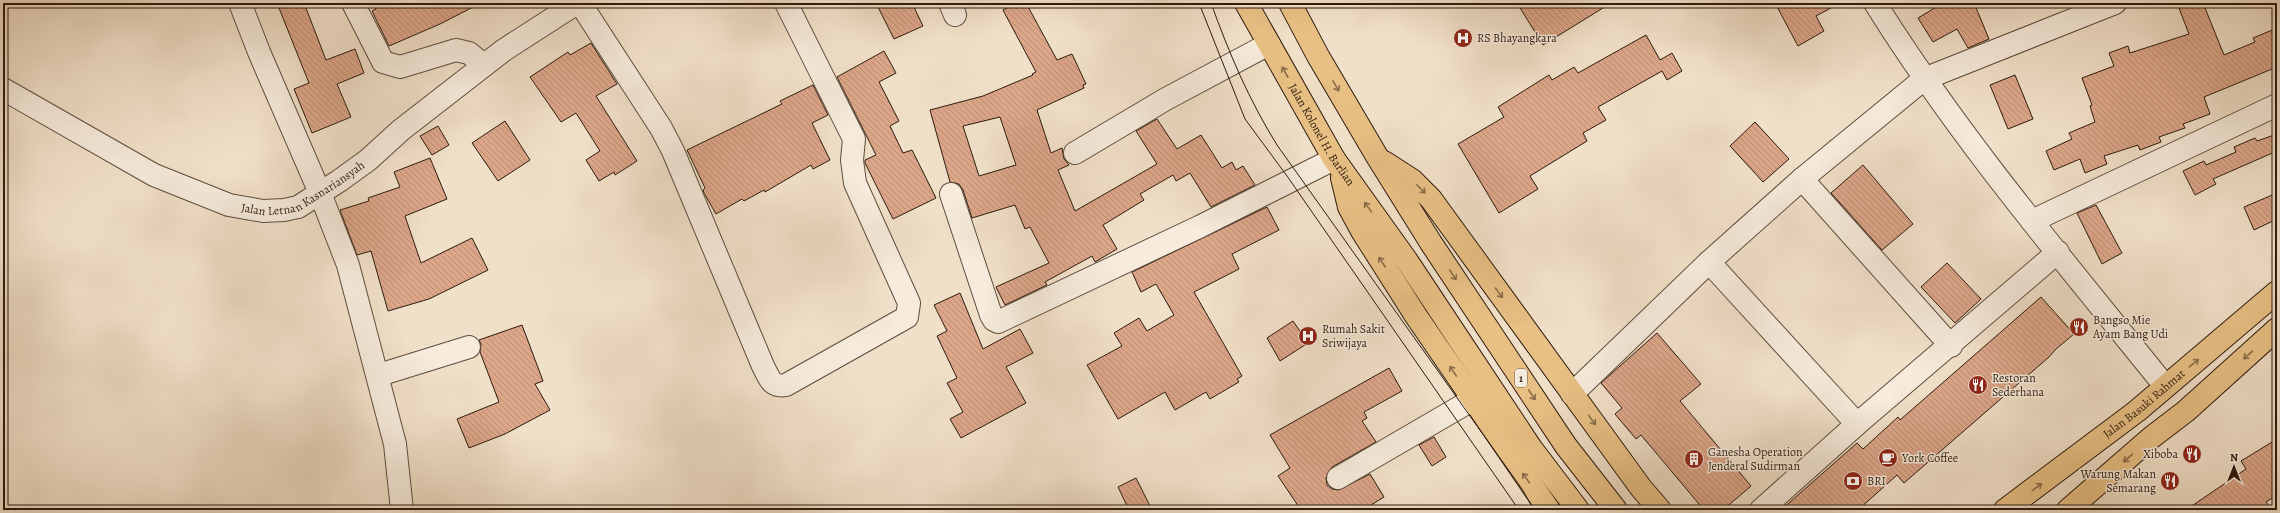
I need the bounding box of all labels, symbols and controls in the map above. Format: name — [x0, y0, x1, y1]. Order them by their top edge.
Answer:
hospital icon: RS Bhayangkara — [1452, 27, 1474, 49]
place label: RS Bhayangkara — [1477, 30, 1557, 46]
one-way arrow — [1281, 66, 1289, 78]
one-way arrow — [1333, 80, 1341, 92]
street label: Jalan Kolonel H. Barlian — [1285, 81, 1359, 189]
street label: Jalan Letnan Kasnariansyah — [240, 157, 368, 219]
one-way arrow — [1416, 184, 1426, 194]
one-way arrow — [1364, 202, 1372, 213]
one-way arrow — [1378, 257, 1386, 268]
one-way arrow — [1449, 269, 1457, 280]
one-way arrow — [1495, 287, 1503, 298]
place label: Bangso Mie Ayam Bang Udi — [2092, 312, 2168, 342]
restaurant icon: Bangso Mie Ayam Bang Udi — [2068, 316, 2090, 338]
place label: Rumah Sakit Sriwijaya — [1322, 321, 1385, 351]
hospital icon: Rumah Sakit Sriwijaya — [1297, 325, 1319, 347]
one-way arrow — [2242, 350, 2253, 359]
one-way arrow — [2188, 359, 2199, 367]
one-way arrow — [1449, 366, 1457, 377]
street label: Jalan Basuki Rahmat — [2100, 366, 2188, 442]
road number: 1 — [1515, 369, 1527, 387]
place label: Restoran Sederhana — [1992, 370, 2044, 400]
restaurant icon: Restoran Sederhana — [1967, 374, 1989, 396]
one-way arrow — [1529, 389, 1537, 401]
one-way arrow — [1588, 415, 1596, 426]
restaurant icon: Xiboba — [2181, 443, 2203, 465]
place label: Ganesha Operation Jenderal Sudirman — [1708, 444, 1803, 474]
place label: Xiboba — [2143, 446, 2178, 462]
cafe icon: York Coffee — [1877, 447, 1899, 469]
north arrow — [2214, 447, 2254, 487]
building icon: Ganesha Operation Jenderal Sudirman — [1683, 448, 1705, 470]
place label: York Coffee — [1901, 450, 1958, 466]
text: N — [2230, 450, 2238, 465]
one-way arrow — [2123, 453, 2134, 462]
place label: Warung Makan Semarang — [2080, 466, 2156, 496]
bank icon: BRI — [1842, 470, 1864, 492]
restaurant icon: Warung Makan Semarang — [2159, 470, 2181, 492]
one-way arrow — [1522, 473, 1531, 484]
place label: BRI — [1867, 473, 1886, 489]
one-way arrow — [2031, 483, 2042, 491]

